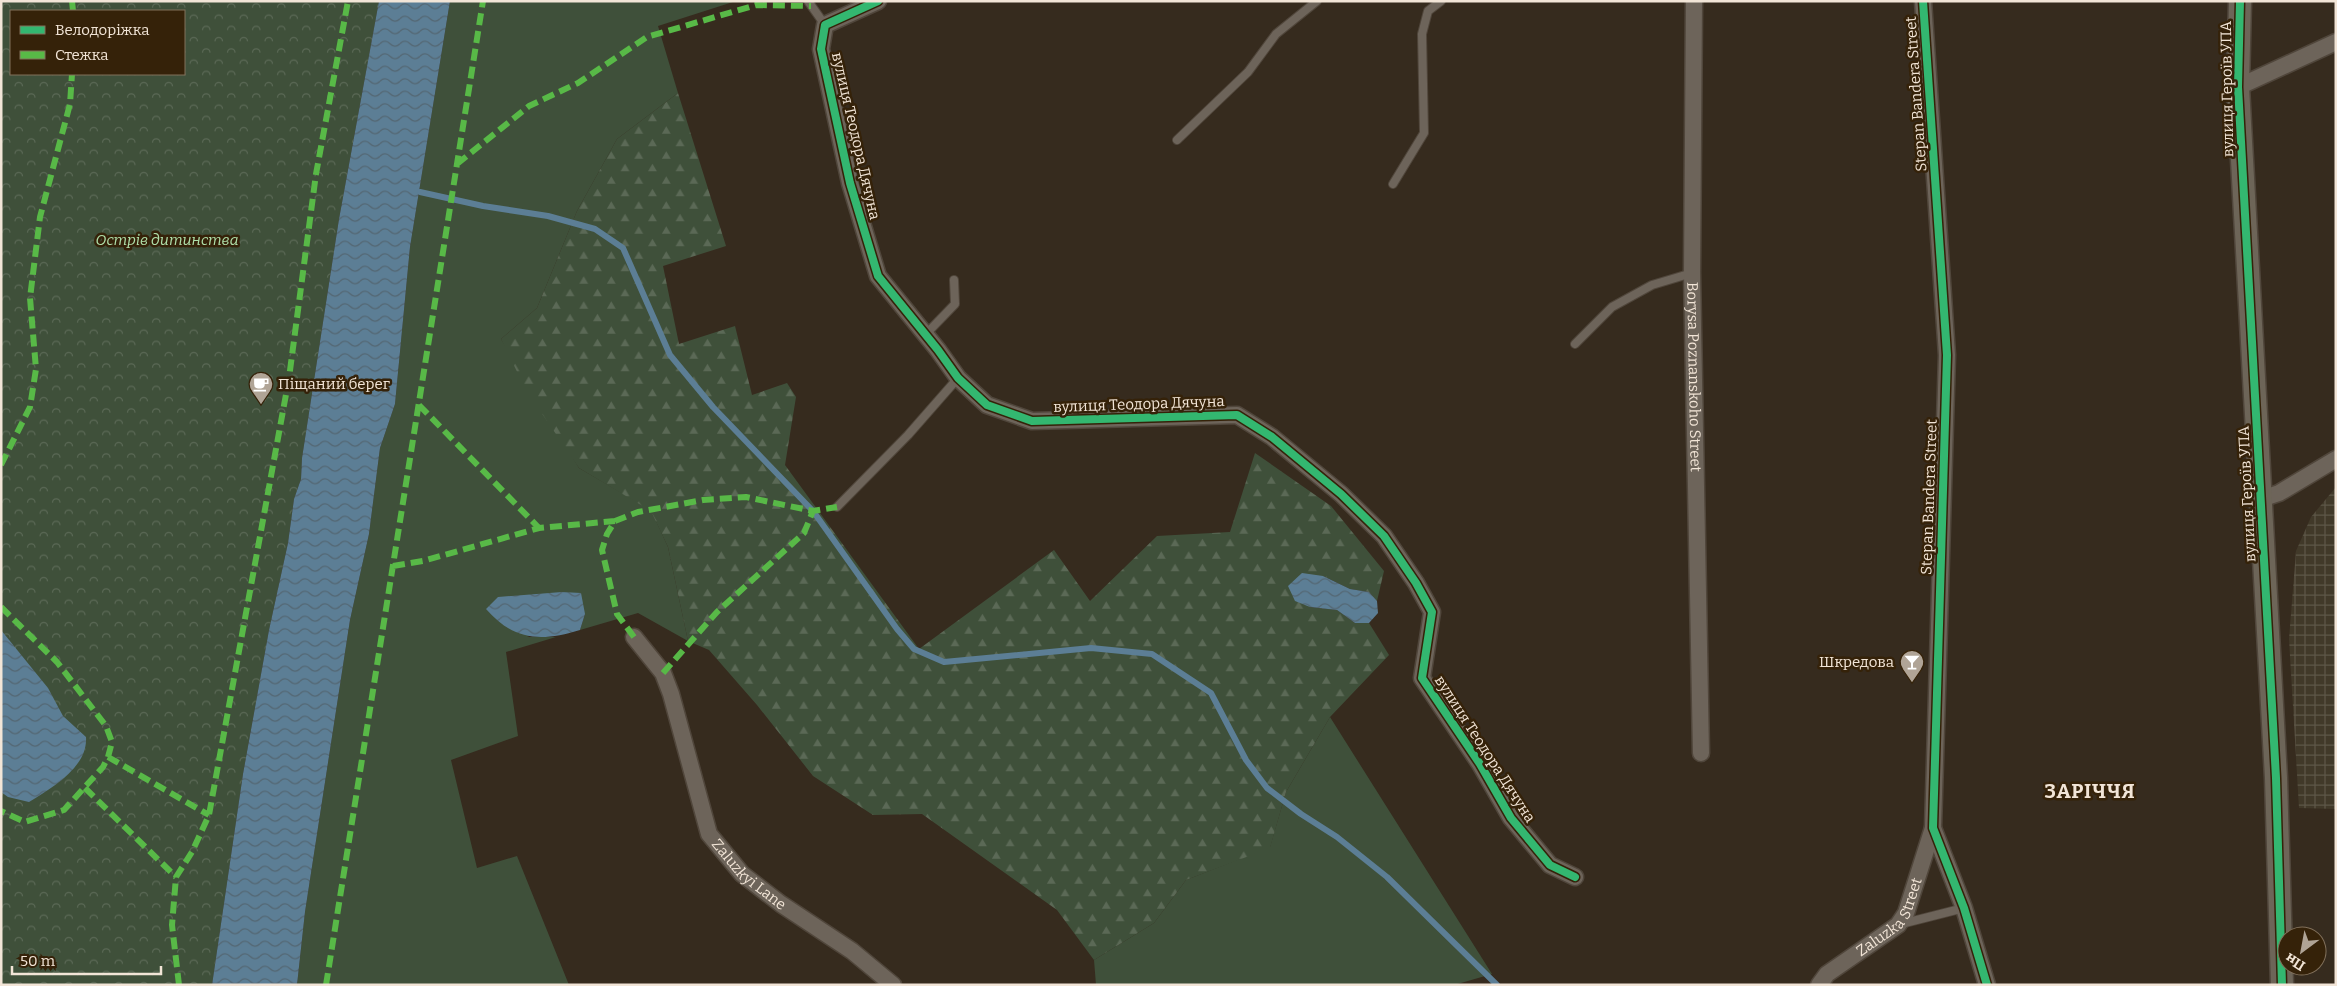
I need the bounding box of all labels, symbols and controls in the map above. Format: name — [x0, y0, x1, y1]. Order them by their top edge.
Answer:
legend — [10, 10, 185, 75]
street label: Stepan Bandera Street — [1902, 15, 1930, 172]
street label: вулиця Героїв УПА — [2217, 20, 2237, 157]
text: Велодоріжка — [55, 21, 149, 39]
text: Стежка — [55, 46, 108, 64]
street label: вулиця Теодора Дячуна — [828, 50, 884, 222]
park label: Острів дитинства — [96, 231, 238, 249]
street label: Borysa Poznanskoho Street — [1683, 282, 1705, 473]
cafe icon: Піщаний берег — [248, 371, 274, 405]
place label: Піщаний берег — [278, 375, 390, 393]
street label: вулиця Теодора Дячуна — [1053, 392, 1225, 416]
street label: Stepan Bandera Street — [1917, 418, 1941, 575]
street label: вулиця Героїв УПА — [2234, 425, 2260, 562]
bar icon: Шкредова — [1899, 649, 1925, 683]
place label: Шкредова — [1819, 653, 1894, 671]
street label: вулиця Теодора Дячуна — [1431, 672, 1539, 826]
district label: ЗАРІЧЧЯ — [2044, 779, 2136, 803]
street label: Zaluzkyi Lane — [708, 835, 789, 914]
street label: Zaluzka Street — [1853, 875, 1926, 960]
north arrow — [2277, 926, 2327, 976]
scale bar — [12, 944, 161, 976]
text: Пн — [2282, 949, 2308, 974]
text: 50 m — [20, 952, 56, 970]

